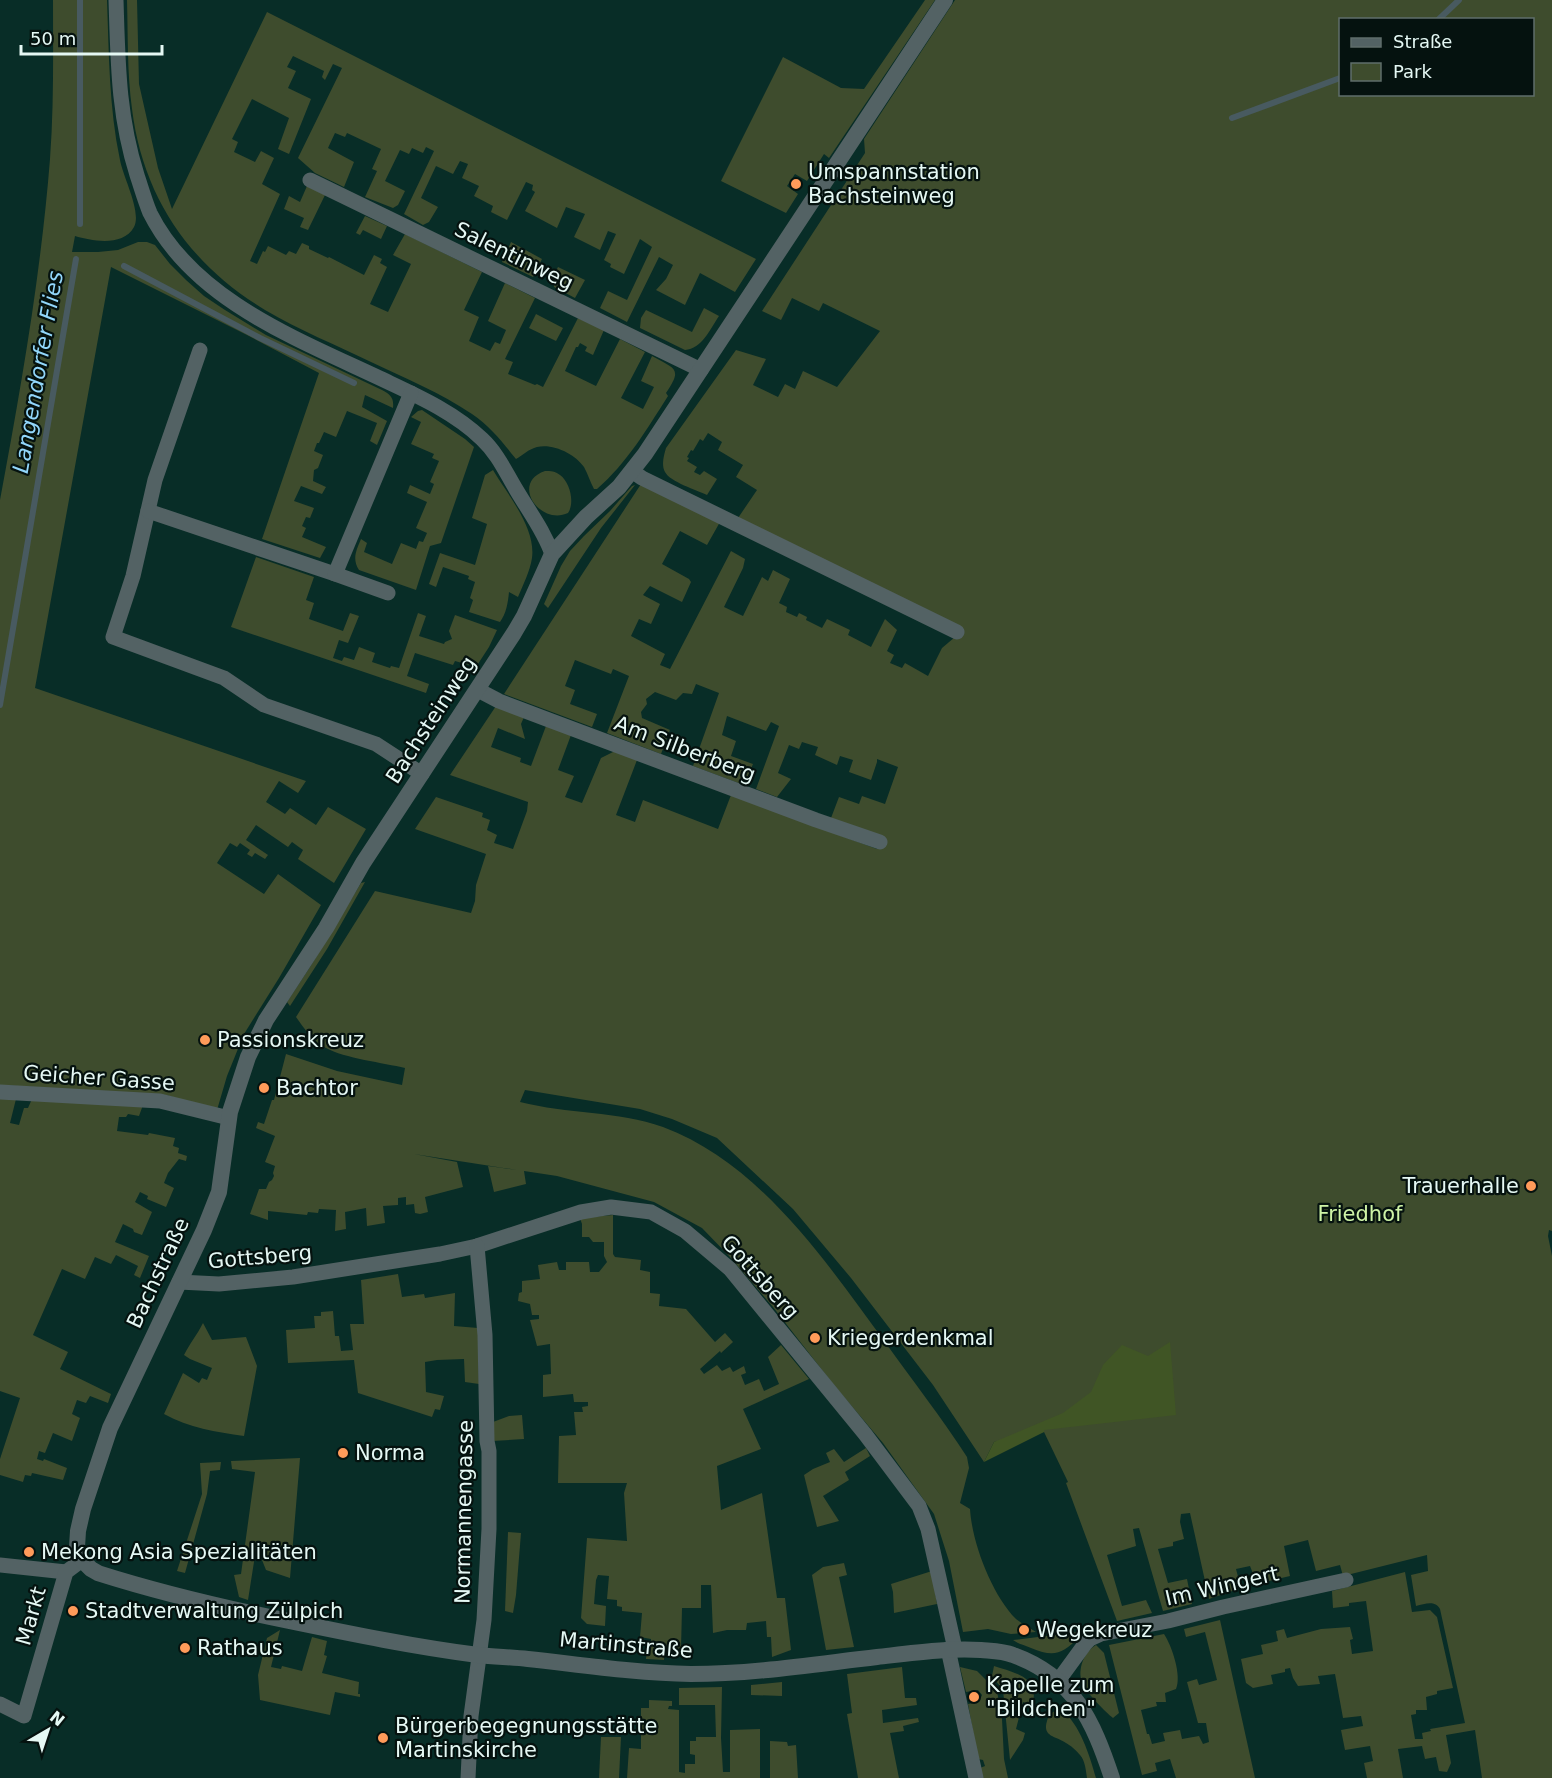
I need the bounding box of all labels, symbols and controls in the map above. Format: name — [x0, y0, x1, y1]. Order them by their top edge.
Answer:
scale bar — [21, 18, 162, 56]
legend — [1339, 18, 1534, 96]
text: 50 m — [30, 28, 76, 49]
text: Straße — [1393, 31, 1452, 52]
text: Park — [1393, 61, 1432, 82]
place label: Umspannstation Bachsteinweg — [808, 160, 980, 208]
marker: Umspannstation Bachsteinweg — [789, 177, 803, 191]
street label: Salentinweg — [451, 217, 577, 295]
water label: Langendorfer Flies — [8, 269, 68, 475]
street label: Bachsteinweg — [381, 652, 481, 788]
street label: Am Silberberg — [611, 711, 759, 787]
place label: Passionskreuz — [217, 1028, 364, 1052]
marker: Passionskreuz — [198, 1033, 212, 1047]
street label: Geicher Gasse — [22, 1061, 176, 1095]
place label: Bachtor — [276, 1076, 358, 1100]
marker: Bachtor — [257, 1081, 271, 1095]
place label: Trauerhalle — [1401, 1174, 1519, 1198]
marker: Trauerhalle — [1524, 1179, 1538, 1193]
park label: Friedhof — [1318, 1202, 1403, 1226]
street label: Bachstraße — [122, 1214, 194, 1332]
street label: Gottsberg — [716, 1230, 804, 1324]
street label: Gottsberg — [207, 1240, 313, 1274]
place label: Kriegerdenkmal — [827, 1326, 994, 1350]
marker: Kriegerdenkmal — [808, 1331, 822, 1345]
street label: Normannengasse — [450, 1420, 478, 1604]
place label: Norma — [355, 1441, 425, 1465]
marker: Norma — [336, 1446, 350, 1460]
place label: Mekong Asia Spezialitäten — [41, 1540, 317, 1564]
marker: Mekong Asia Spezialitäten — [22, 1545, 36, 1559]
street label: Im Wingert — [1163, 1561, 1281, 1611]
street label: Markt — [11, 1584, 51, 1648]
place label: Stadtverwaltung Zülpich — [85, 1599, 343, 1623]
marker: Stadtverwaltung Zülpich — [66, 1604, 80, 1618]
place label: Wegekreuz — [1036, 1618, 1152, 1642]
marker: Wegekreuz — [1017, 1623, 1031, 1637]
street label: Martinstraße — [558, 1627, 694, 1663]
place label: Rathaus — [197, 1636, 283, 1660]
marker: Rathaus — [178, 1641, 192, 1655]
place label: Kapelle zum "Bildchen" — [986, 1673, 1115, 1721]
marker: Kapelle zum "Bildchen" — [967, 1690, 981, 1704]
north arrow — [18, 1700, 78, 1760]
text: N — [46, 1707, 68, 1730]
place label: Bürgerbegegnungsstätte Martinskirche — [395, 1714, 657, 1762]
marker: Bürgerbegegnungsstätte Martinskirche — [376, 1731, 390, 1745]

